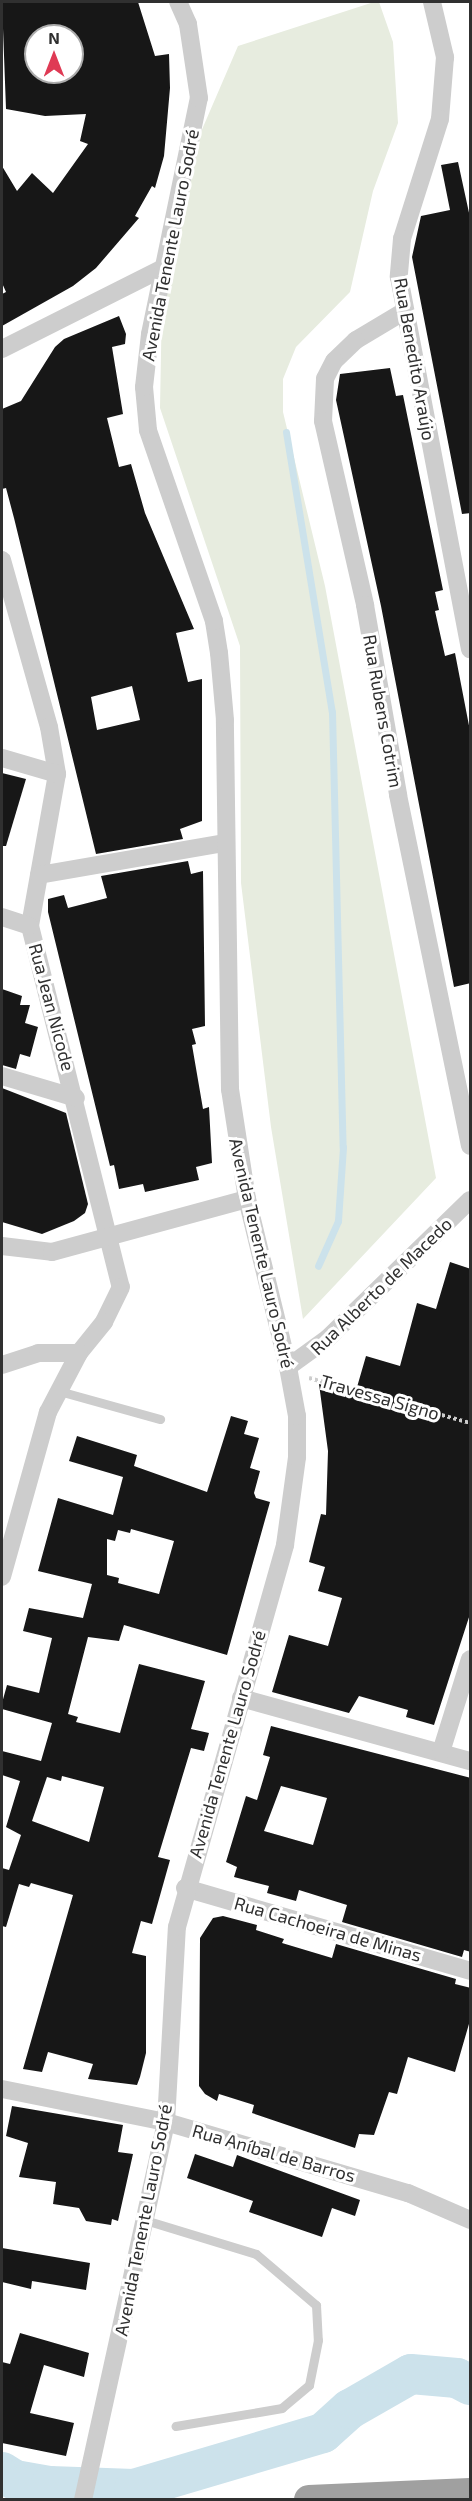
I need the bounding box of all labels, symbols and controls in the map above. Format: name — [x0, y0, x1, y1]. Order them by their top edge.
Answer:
north arrow — [24, 24, 84, 84]
text: N — [48, 28, 60, 47]
street label: Avenida Tenente Lauro Sodré — [137, 127, 203, 363]
street label: Rua Benedito Araújo — [390, 276, 440, 442]
street label: Rua Rubens Cotrim — [359, 633, 407, 789]
street label: Rua Jean Nicode — [25, 941, 79, 1073]
street label: Avenida Tenente Lauro Sodré — [225, 1135, 299, 1371]
street label: Rua Alberto de Macedo — [306, 1213, 456, 1359]
street label: Travessa Signo — [318, 1370, 442, 1424]
street label: Avenida Tenente Lauro Sodré — [184, 1628, 270, 1860]
street label: Rua Cachoeira de Minas — [232, 1892, 424, 1966]
street label: Avenida Tenente Lauro Sodré — [110, 2102, 176, 2338]
street label: Rua Aníbal de Barros — [190, 2119, 358, 2187]

